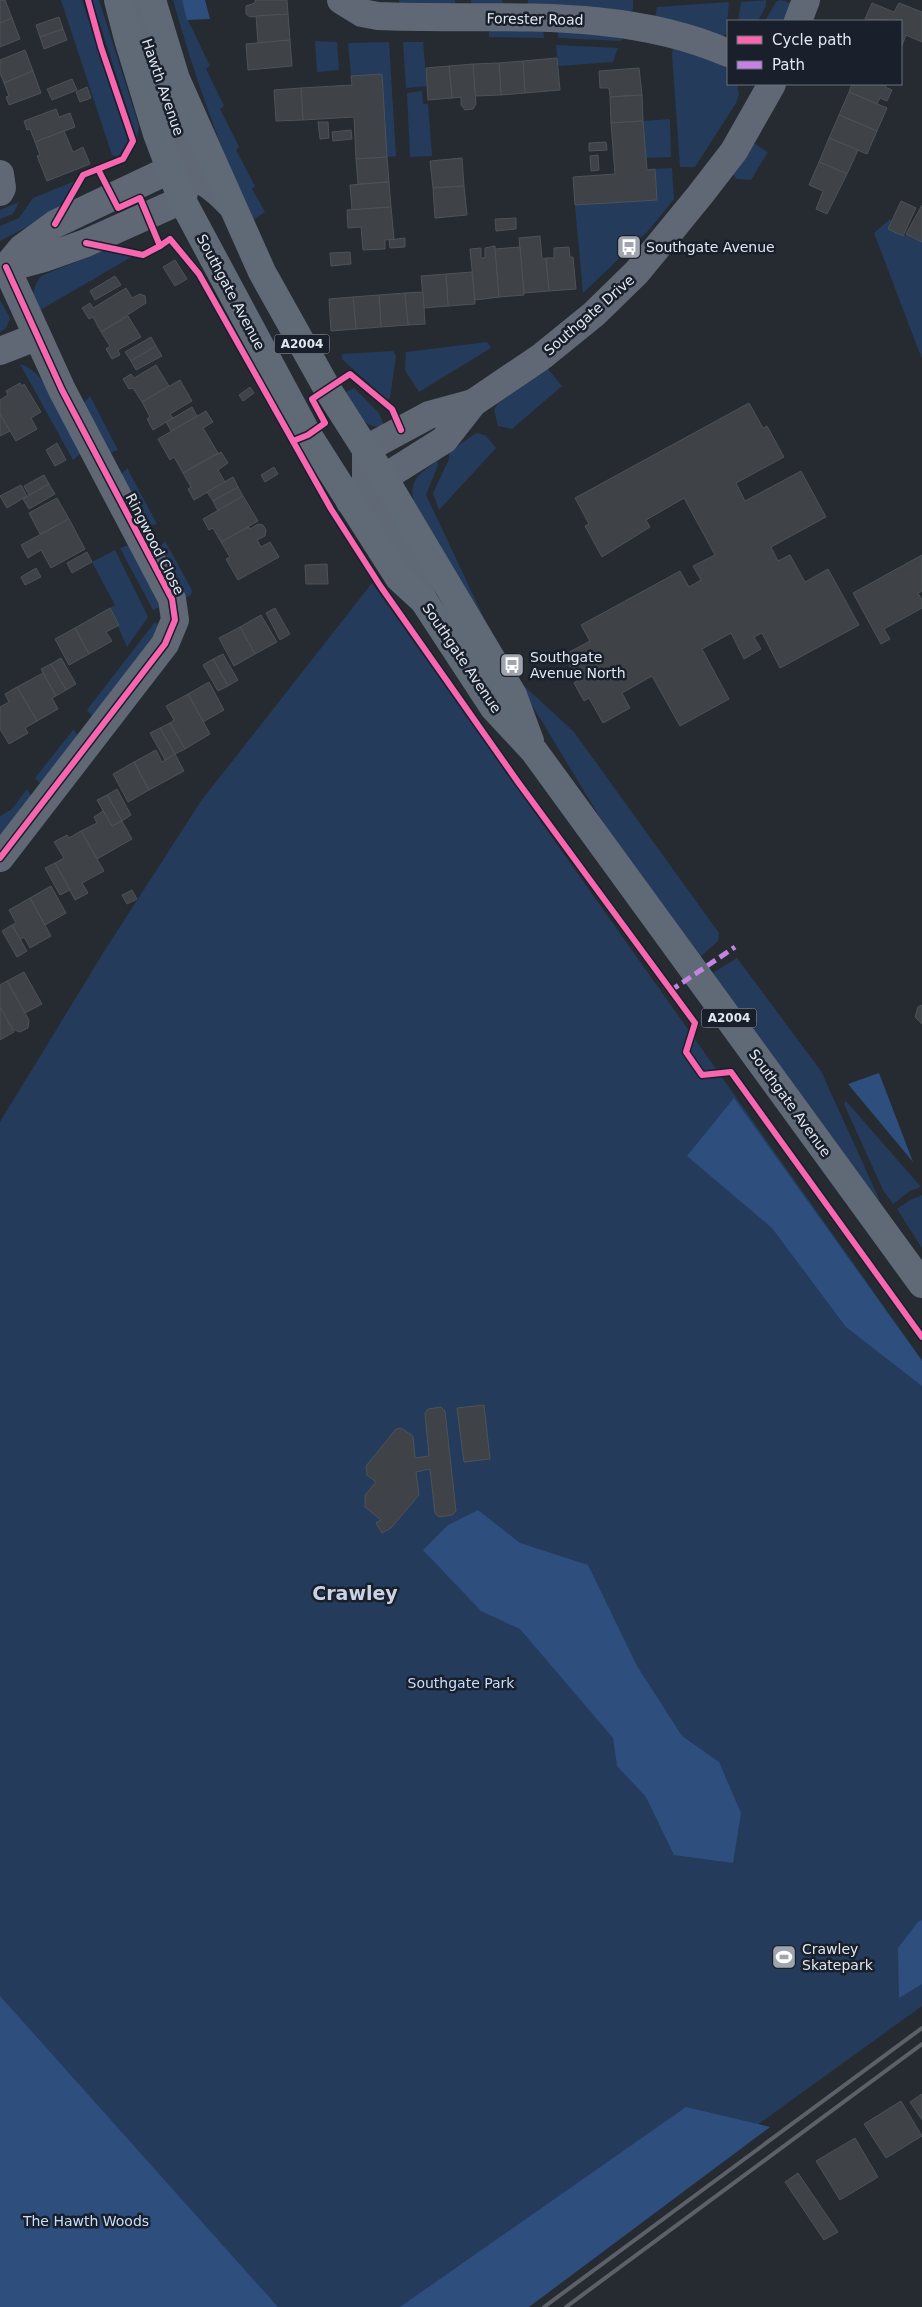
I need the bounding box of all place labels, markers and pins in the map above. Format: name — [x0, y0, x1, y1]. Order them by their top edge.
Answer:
bus stop icon: Southgate Avenue — [616, 234, 642, 260]
place label: Southgate Avenue — [646, 239, 775, 255]
place label: Southgate Avenue North — [530, 649, 626, 681]
bus stop icon: Southgate Avenue North — [499, 652, 525, 678]
place label: Crawley Skatepark — [802, 1941, 874, 1973]
sports icon: Crawley Skatepark — [771, 1944, 797, 1970]

